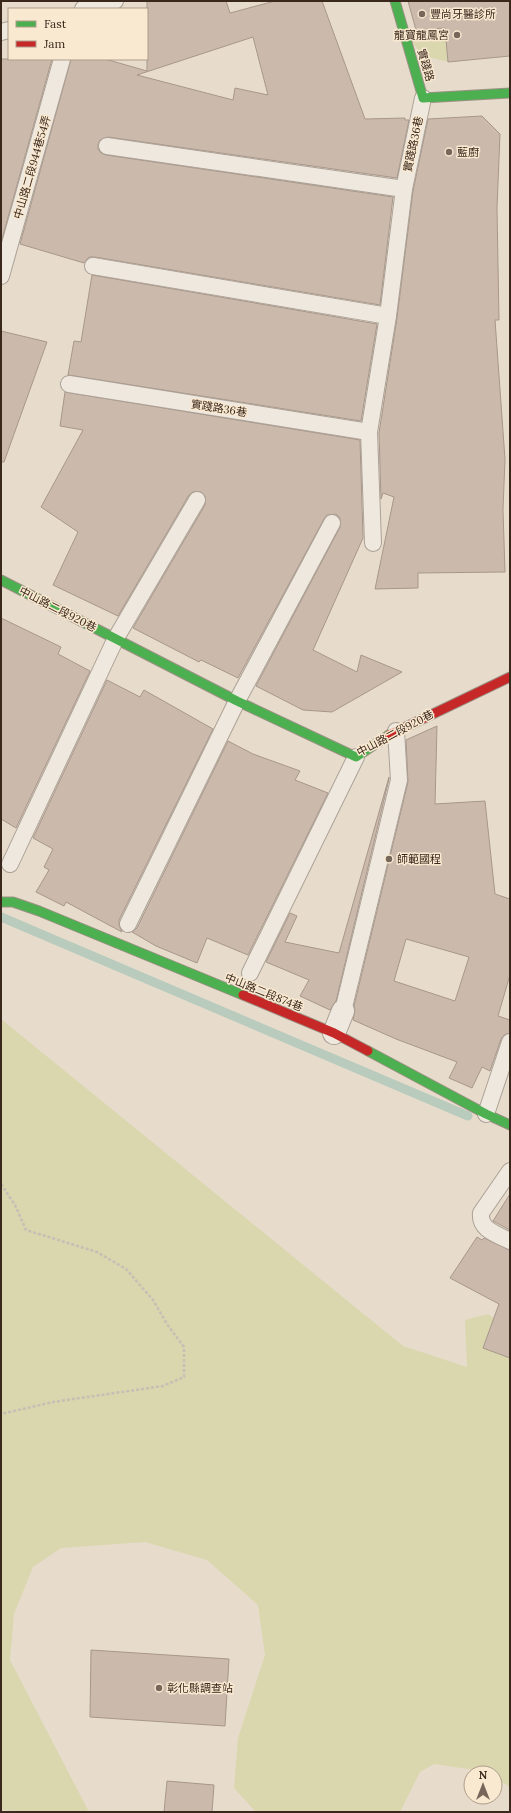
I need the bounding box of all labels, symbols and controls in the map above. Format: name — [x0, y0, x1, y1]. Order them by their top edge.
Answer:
place label: 豐尚牙醫診所 — [430, 7, 496, 21]
legend — [8, 8, 148, 60]
marker: 豐尚牙醫診所 — [417, 9, 427, 19]
text: Fast — [44, 16, 67, 31]
place label: 龍寶龍鳳宮 — [394, 28, 449, 42]
marker: 龍寶龍鳳宮 — [452, 30, 462, 40]
text: Jam — [43, 36, 65, 51]
street label: 實踐路 — [415, 47, 437, 83]
street label: 中山路二段944巷54弄 — [10, 114, 54, 220]
street label: 實踐路36巷 — [400, 115, 426, 173]
place label: 藍廚 — [457, 145, 479, 159]
marker: 藍廚 — [444, 147, 454, 157]
street label: 實踐路36巷 — [190, 397, 248, 419]
street label: 中山路二段920巷 — [17, 583, 99, 635]
street label: 中山路二段920巷 — [354, 707, 436, 759]
place label: 師範國程 — [397, 852, 441, 866]
marker: 師範國程 — [384, 854, 394, 864]
street label: 中山路二段874巷 — [223, 970, 305, 1014]
place label: 彰化縣調查站 — [167, 1681, 233, 1695]
marker: 彰化縣調查站 — [154, 1683, 164, 1693]
north arrow — [463, 1765, 503, 1805]
text: N — [479, 1768, 488, 1782]

